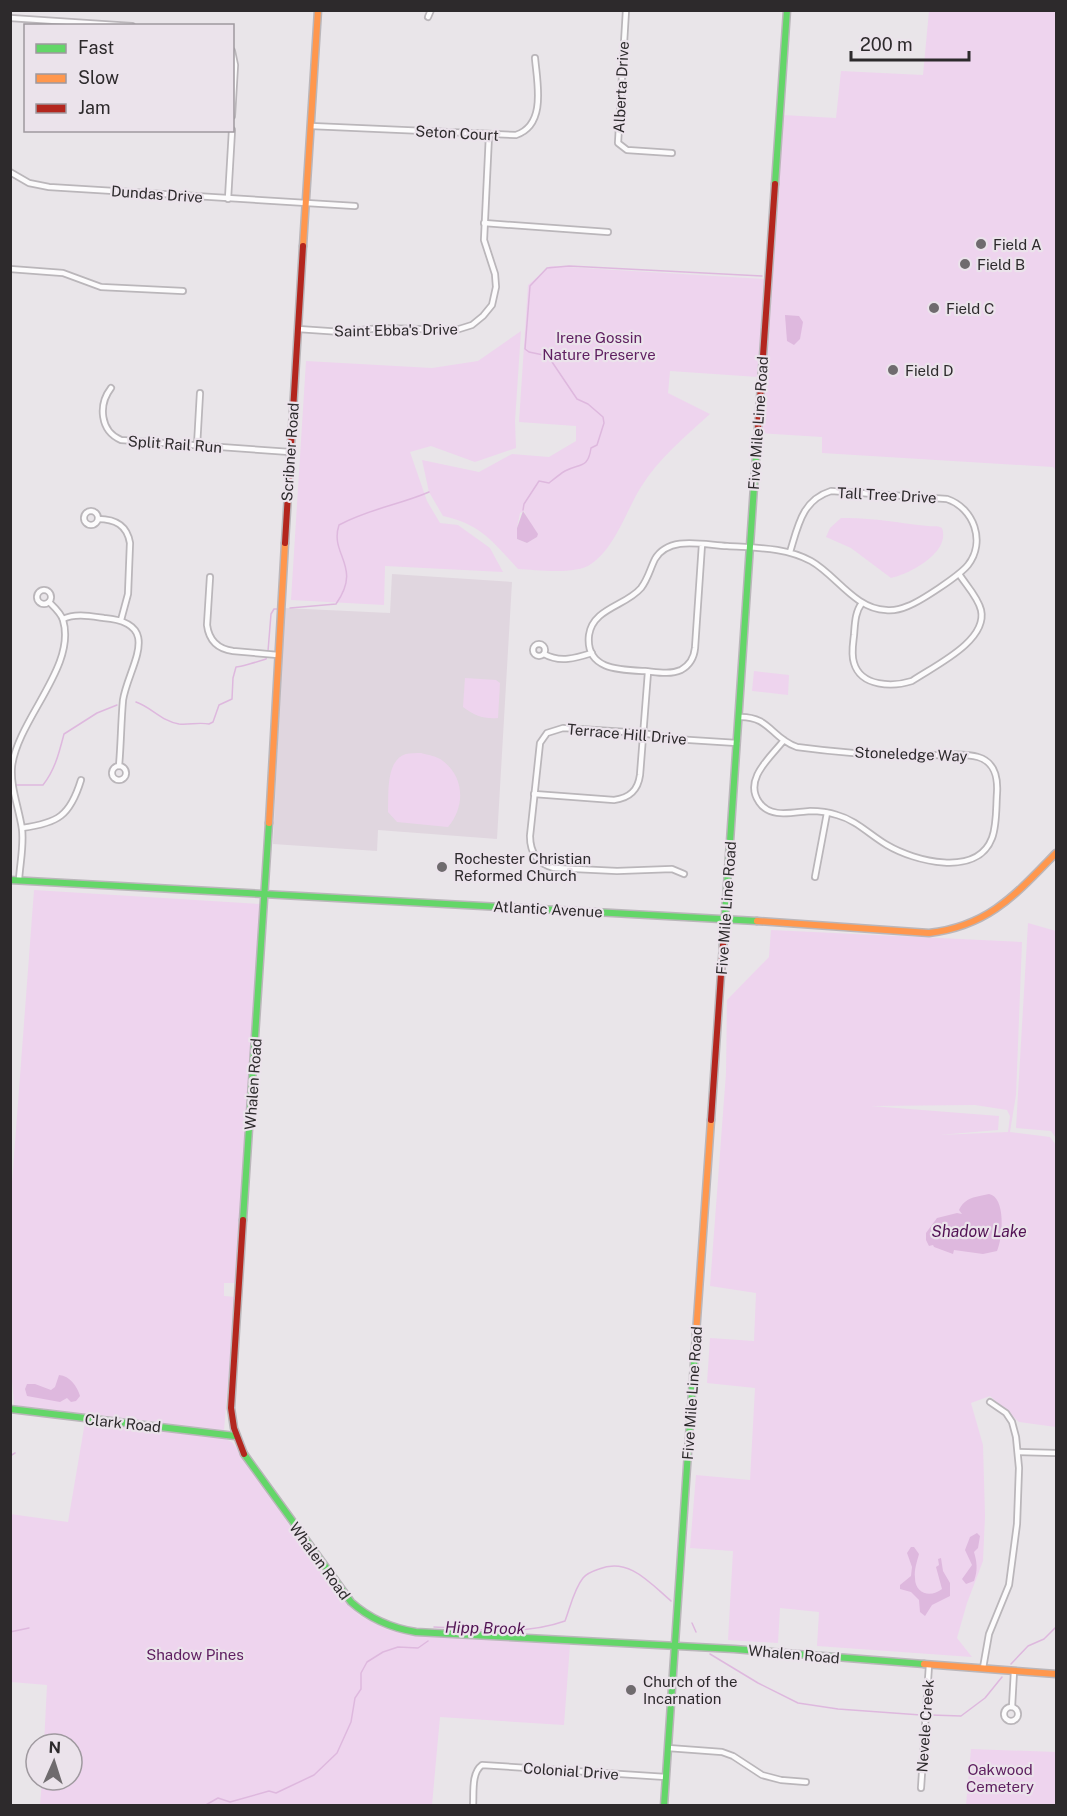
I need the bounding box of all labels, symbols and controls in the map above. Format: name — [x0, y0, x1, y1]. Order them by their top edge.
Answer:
legend — [24, 24, 234, 132]
scale bar — [851, 24, 970, 62]
text: 200 m — [860, 34, 913, 55]
text: Fast — [78, 37, 114, 58]
street label: Alberta Drive — [610, 41, 632, 133]
text: Slow — [78, 67, 119, 88]
text: Jam — [78, 97, 111, 118]
street label: Seton Court — [415, 122, 499, 144]
street label: Dundas Drive — [110, 182, 204, 206]
place label: Field A — [993, 236, 1042, 253]
marker: Field A — [974, 237, 988, 251]
place label: Field B — [977, 256, 1025, 273]
marker: Field B — [958, 257, 972, 271]
place label: Field C — [946, 300, 994, 317]
marker: Field C — [927, 301, 941, 315]
street label: Saint Ebba's Drive — [334, 320, 458, 340]
park label: Irene Gossin Nature Preserve — [542, 329, 656, 363]
street label: Five Mile Line Road — [745, 356, 771, 490]
place label: Field D — [905, 362, 953, 379]
marker: Field D — [886, 363, 900, 377]
street label: Scribner Road — [278, 402, 302, 502]
street label: Split Rail Run — [127, 432, 223, 456]
street label: Tall Tree Drive — [837, 484, 937, 506]
street label: Terrace Hill Drive — [567, 720, 687, 748]
street label: Stoneledge Way — [854, 744, 968, 764]
street label: Five Mile Line Road — [713, 841, 739, 975]
place label: Rochester Christian Reformed Church — [454, 850, 591, 884]
marker: Rochester Christian Reformed Church — [435, 860, 449, 874]
street label: Atlantic Avenue — [493, 898, 603, 920]
street label: Whalen Road — [241, 1038, 265, 1130]
water label: Shadow Lake — [931, 1222, 1027, 1241]
street label: Five Mile Line Road — [679, 1326, 705, 1460]
street label: Clark Road — [84, 1411, 162, 1435]
street label: Whalen Road — [286, 1519, 354, 1603]
water label: Hipp Brook — [445, 1618, 526, 1638]
street label: Whalen Road — [748, 1642, 840, 1666]
park label: Shadow Pines — [146, 1646, 244, 1663]
place label: Church of the Incarnation — [643, 1673, 737, 1707]
street label: Nevele Creek — [913, 1679, 937, 1773]
marker: Church of the Incarnation — [624, 1683, 638, 1697]
north arrow — [24, 1732, 84, 1792]
text: N — [48, 1738, 62, 1757]
street label: Colonial Drive — [522, 1759, 620, 1783]
park label: Oakwood Cemetery — [966, 1761, 1034, 1795]

